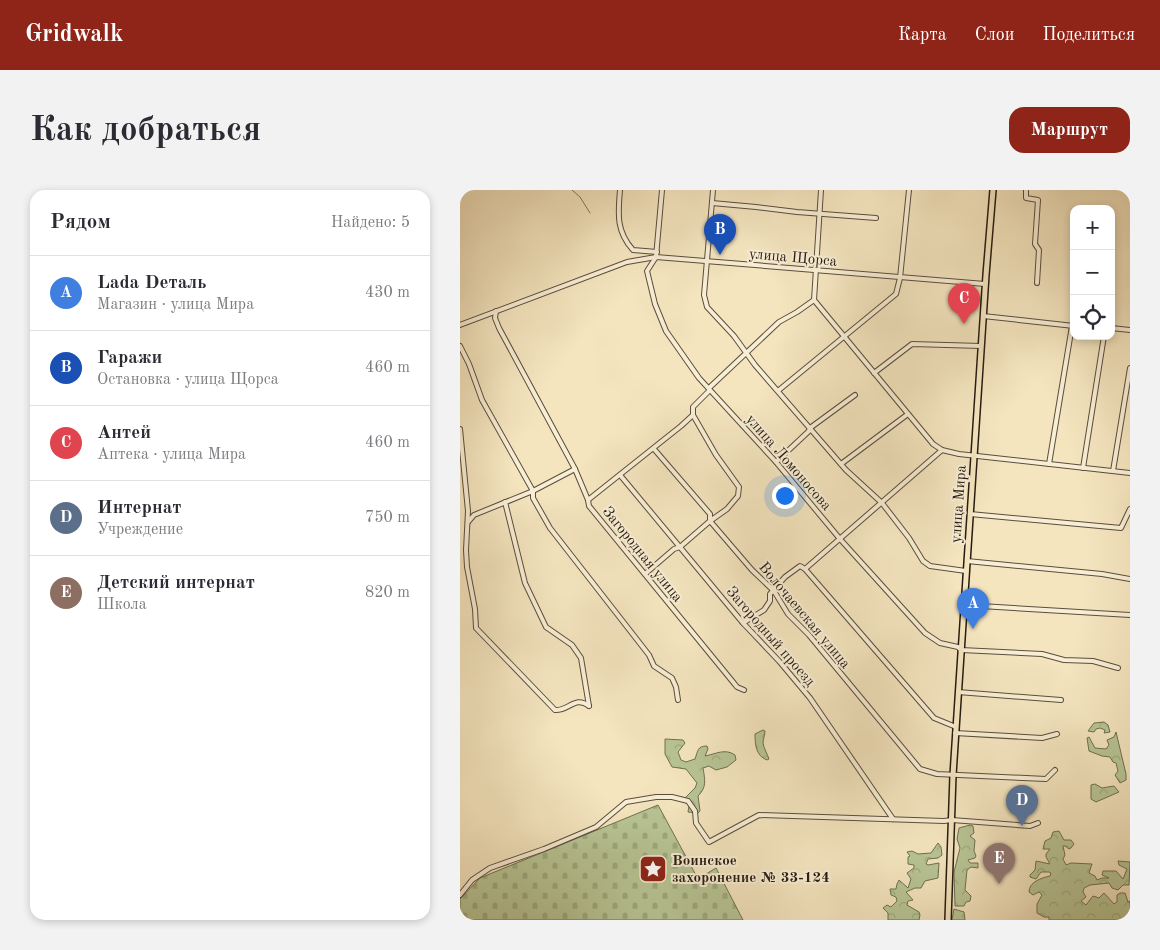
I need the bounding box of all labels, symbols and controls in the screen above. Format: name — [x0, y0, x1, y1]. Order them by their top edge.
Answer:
text: Gridwalk — [25, 23, 123, 47]
text: Карта — [898, 26, 947, 44]
text: Слои — [975, 26, 1014, 44]
text: Поделиться — [1042, 26, 1135, 44]
button: Маршрут — [1009, 107, 1130, 153]
text: Как добраться — [30, 113, 261, 148]
map controls — [1070, 205, 1115, 340]
button: + — [1070, 205, 1115, 250]
text: Рядом — [50, 212, 111, 233]
pin: B — [704, 214, 736, 255]
text: Найдено: 5 — [331, 215, 410, 231]
street label: улица Щорса — [748, 247, 838, 270]
button: − — [1070, 250, 1115, 295]
text: Lada Dеталь — [97, 274, 206, 293]
pin: C — [948, 283, 980, 324]
text: A — [60, 285, 72, 301]
text: 430 m — [365, 285, 410, 301]
button: locate — [1070, 295, 1115, 340]
text: Магазин · улица Мира — [97, 297, 254, 313]
text: Гаражи — [97, 349, 162, 368]
text: B — [60, 360, 72, 376]
text: 460 m — [365, 360, 410, 376]
text: Остановка · улица Щорса — [97, 372, 279, 388]
street label: улица Ломоносова — [742, 412, 834, 514]
text: Антей — [97, 424, 151, 443]
text: C — [61, 435, 71, 451]
text: 460 m — [365, 435, 410, 451]
text: Аптека · улица Мира — [97, 447, 246, 463]
street label: улица Мира — [949, 464, 970, 544]
your location — [772, 483, 798, 509]
text: Интернат — [97, 499, 182, 518]
street label: Загородная улица — [599, 504, 685, 606]
text: D — [60, 510, 72, 526]
text: 750 m — [365, 510, 410, 526]
text: Учреждение — [97, 522, 183, 538]
street label: Волочаевская улица — [755, 560, 853, 672]
text: Детский интернат — [97, 574, 255, 593]
street label: Загородный проезд — [723, 584, 818, 690]
text: E — [60, 585, 72, 601]
text: 820 m — [365, 585, 410, 601]
pin: A — [957, 588, 989, 629]
text: Школа — [97, 597, 147, 613]
pin: D — [1006, 785, 1038, 826]
pin: E — [983, 843, 1015, 884]
place icon: Воинское захоронение № 33-124 — [638, 854, 668, 884]
place label: Воинское захоронение № 33-124 — [672, 854, 830, 886]

